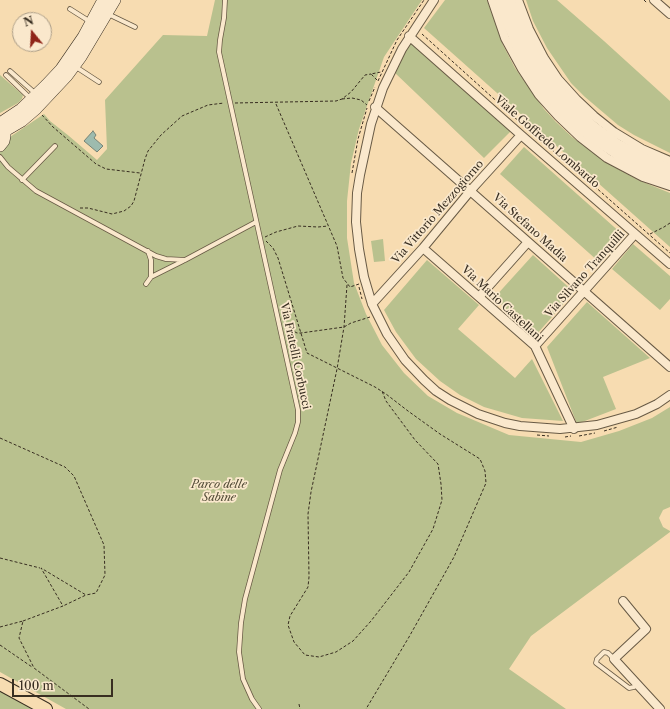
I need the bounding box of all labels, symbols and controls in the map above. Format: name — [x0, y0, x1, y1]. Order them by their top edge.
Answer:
north arrow — [12, 12, 52, 52]
text: N — [22, 13, 35, 30]
street label: Viale Goffredo Lombardo — [492, 93, 602, 191]
street label: Via Vittorio Mezzogiorno — [389, 158, 487, 266]
street label: Via Stefano Madia — [490, 191, 570, 265]
street label: Via Silvano Tranquilli — [542, 228, 628, 320]
street label: Via Mario Castellani — [459, 263, 545, 345]
street label: Via Fratelli Corbucci — [277, 302, 313, 410]
park label: Parco delle Sabine — [191, 478, 247, 504]
scale bar — [14, 671, 115, 697]
text: 100 m — [19, 678, 54, 693]

